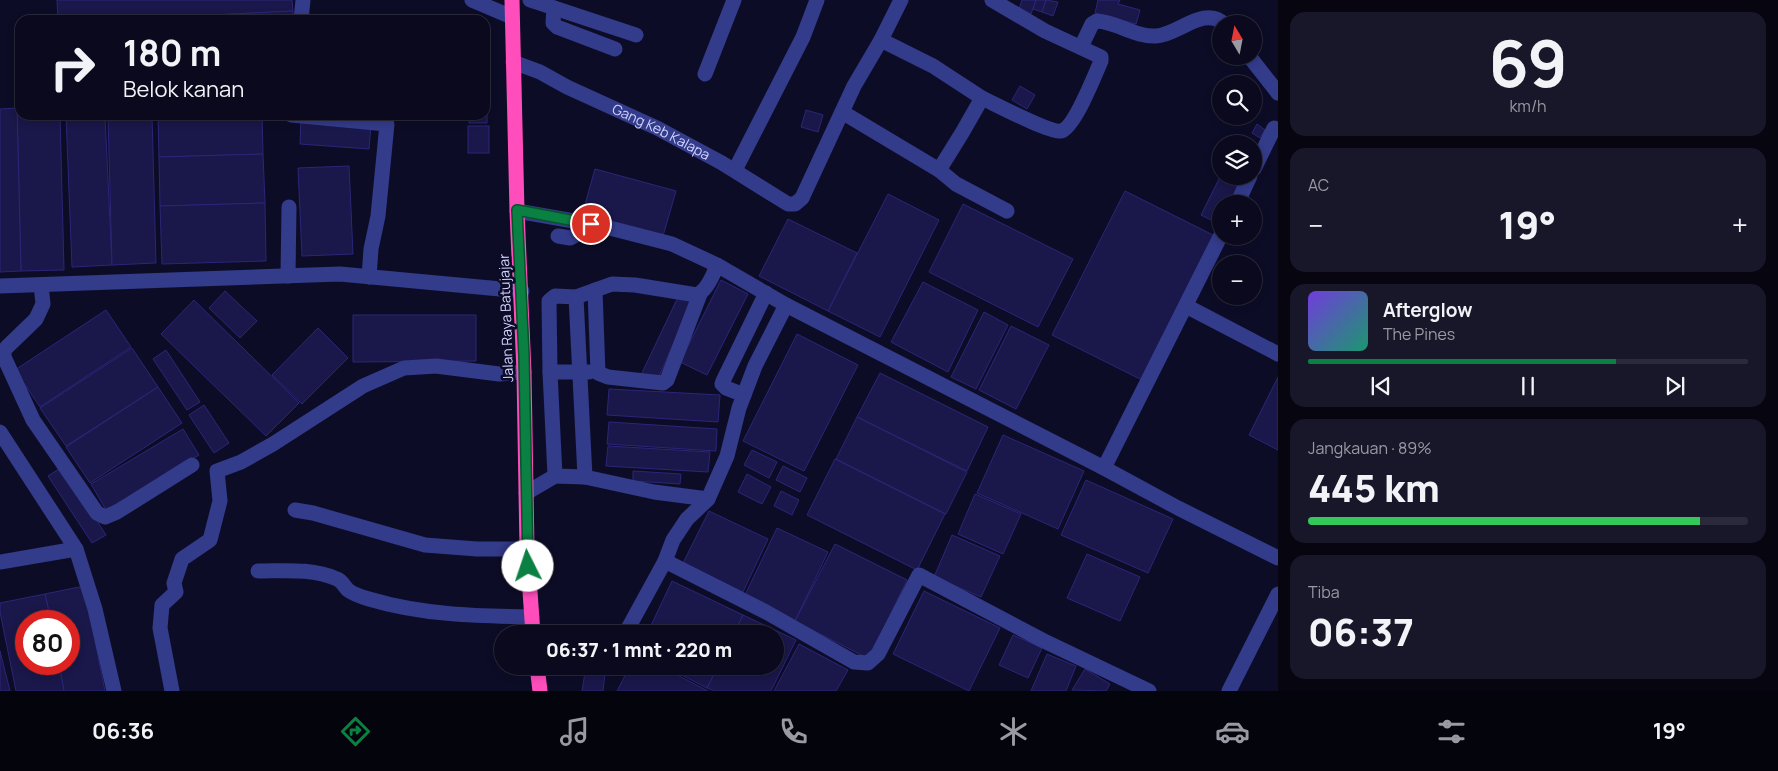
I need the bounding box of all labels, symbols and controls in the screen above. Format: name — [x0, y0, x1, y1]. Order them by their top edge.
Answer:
north arrow — [1212, 15, 1262, 65]
map controls — [1212, 15, 1262, 305]
text: 69 — [1488, 18, 1568, 107]
text: 180 m — [123, 29, 221, 77]
icon: right — [40, 35, 105, 100]
text: Belok kanan — [123, 74, 244, 104]
button: search — [1212, 75, 1262, 125]
text: km/h — [1509, 95, 1547, 117]
street label: Gang Keb Kalapa — [609, 99, 714, 164]
button: layers — [1212, 135, 1262, 185]
text: AC — [1308, 174, 1329, 196]
button: + — [1212, 195, 1262, 245]
text: 19° — [1498, 198, 1556, 250]
pin — [570, 203, 612, 245]
text: − — [1308, 206, 1323, 244]
text: + — [1732, 206, 1748, 244]
icon: arrive — [577, 210, 605, 238]
street label: Jalan Raya Batujajar — [494, 254, 517, 382]
button: − — [1212, 255, 1262, 305]
text: Afterglow — [1383, 297, 1472, 323]
text: The Pines — [1383, 323, 1455, 345]
icon: previous — [1367, 372, 1395, 400]
icon: pause — [1514, 372, 1542, 400]
icon: next — [1661, 372, 1689, 400]
text: Jangkauan · 89% — [1308, 437, 1432, 459]
text: 445 km — [1308, 461, 1440, 513]
position arrow — [501, 539, 553, 591]
text: Tiba — [1308, 581, 1340, 603]
text: 06:37 — [1308, 605, 1414, 657]
speed limit sign: 80 — [15, 610, 80, 675]
text: 06:37 · 1 mnt · 220 m — [546, 637, 732, 663]
icon: directions — [338, 714, 373, 749]
icon: music — [557, 714, 592, 749]
icon: phone — [776, 714, 811, 749]
icon: climate — [996, 714, 1031, 749]
icon: car — [1215, 714, 1250, 749]
icon: filters — [1434, 714, 1469, 749]
text: 06:36 — [92, 716, 154, 746]
text: 19° — [1653, 716, 1686, 746]

